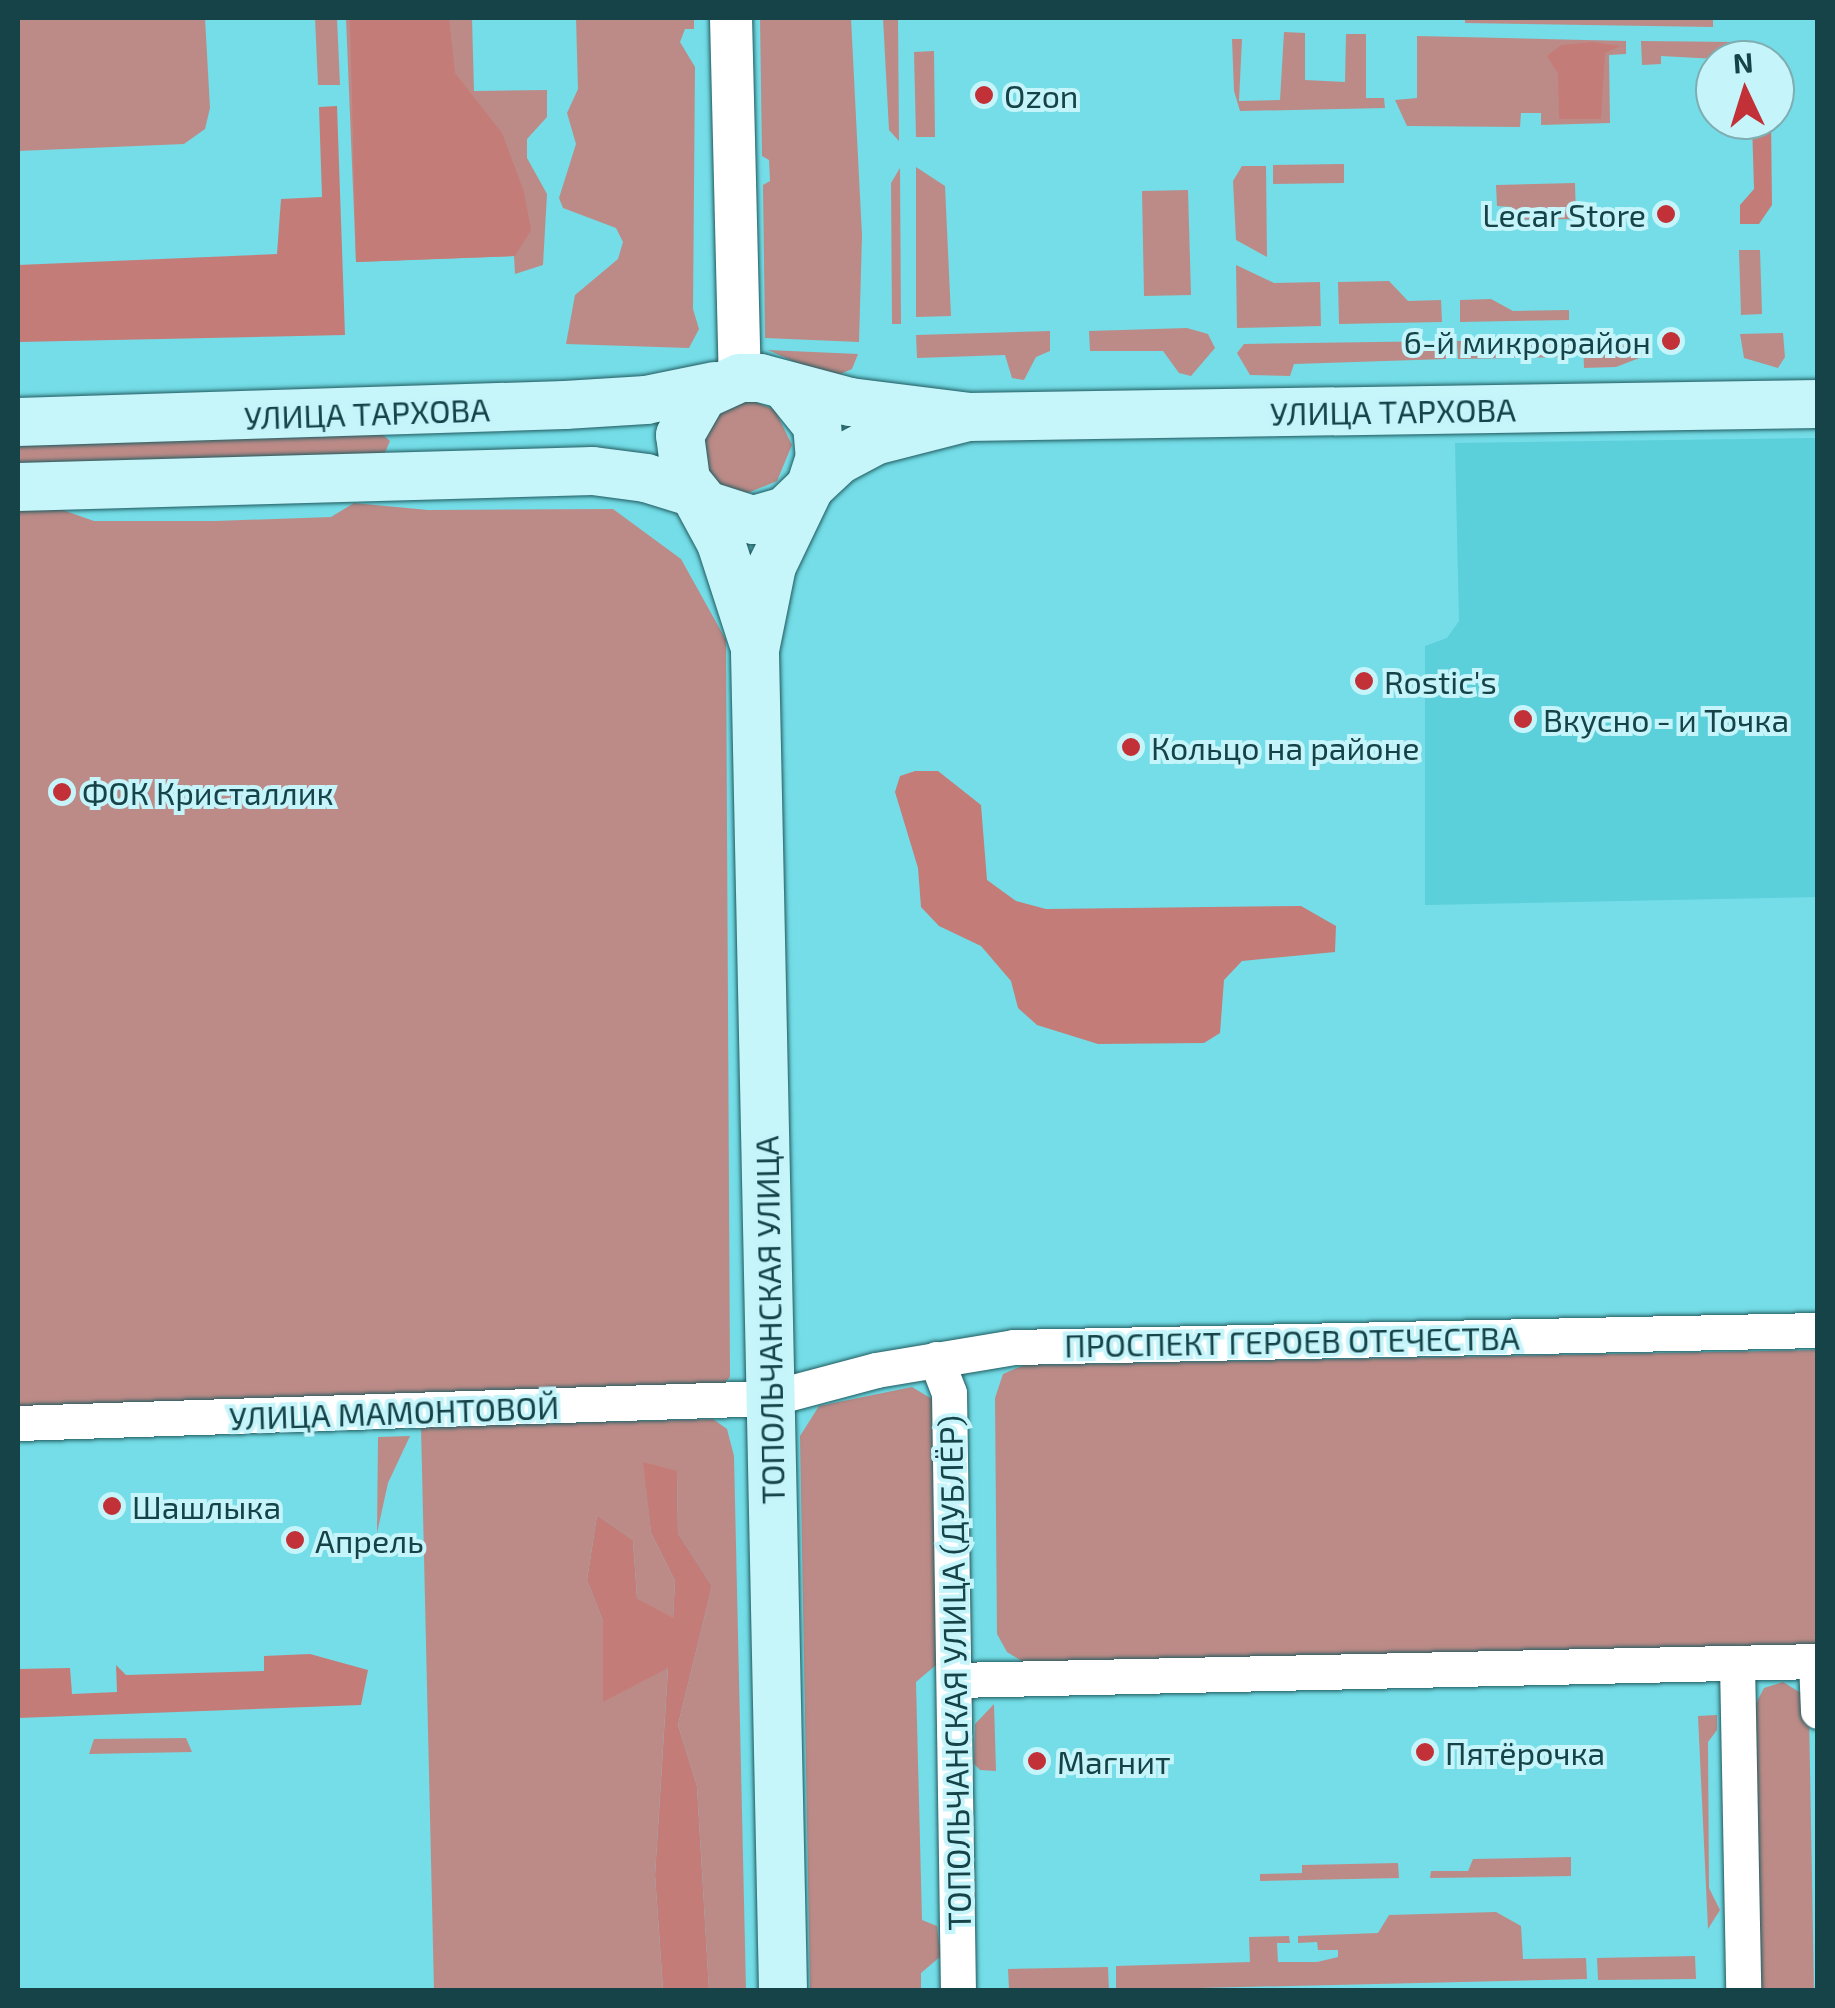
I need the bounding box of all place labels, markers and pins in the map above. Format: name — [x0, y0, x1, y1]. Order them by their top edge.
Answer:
place label: Ozon — [1004, 76, 1078, 114]
marker: Ozon — [973, 84, 995, 106]
place label: Lecar Store — [1482, 195, 1646, 233]
marker: Lecar Store — [1655, 203, 1677, 225]
place label: 6-й микрорайон — [1404, 322, 1651, 360]
marker: 6-й микрорайон — [1660, 330, 1682, 352]
place label: Rostic's — [1384, 662, 1497, 700]
marker: Rostic's — [1353, 670, 1375, 692]
place label: Вкусно - и Точка — [1543, 700, 1789, 738]
marker: Вкусно - и Точка — [1512, 708, 1534, 730]
place label: Кольцо на районе — [1151, 728, 1419, 766]
marker: Кольцо на районе — [1120, 736, 1142, 758]
place label: ФОК Кристаллик — [82, 773, 334, 811]
marker: ФОК Кристаллик — [51, 781, 73, 803]
place label: Шашлыка — [132, 1487, 281, 1525]
marker: Шашлыка — [101, 1495, 123, 1517]
place label: Апрель — [315, 1521, 424, 1559]
marker: Апрель — [284, 1529, 306, 1551]
place label: Пятёрочка — [1445, 1733, 1605, 1771]
marker: Пятёрочка — [1414, 1741, 1436, 1763]
place label: Магнит — [1057, 1742, 1171, 1780]
marker: Магнит — [1026, 1750, 1048, 1772]

